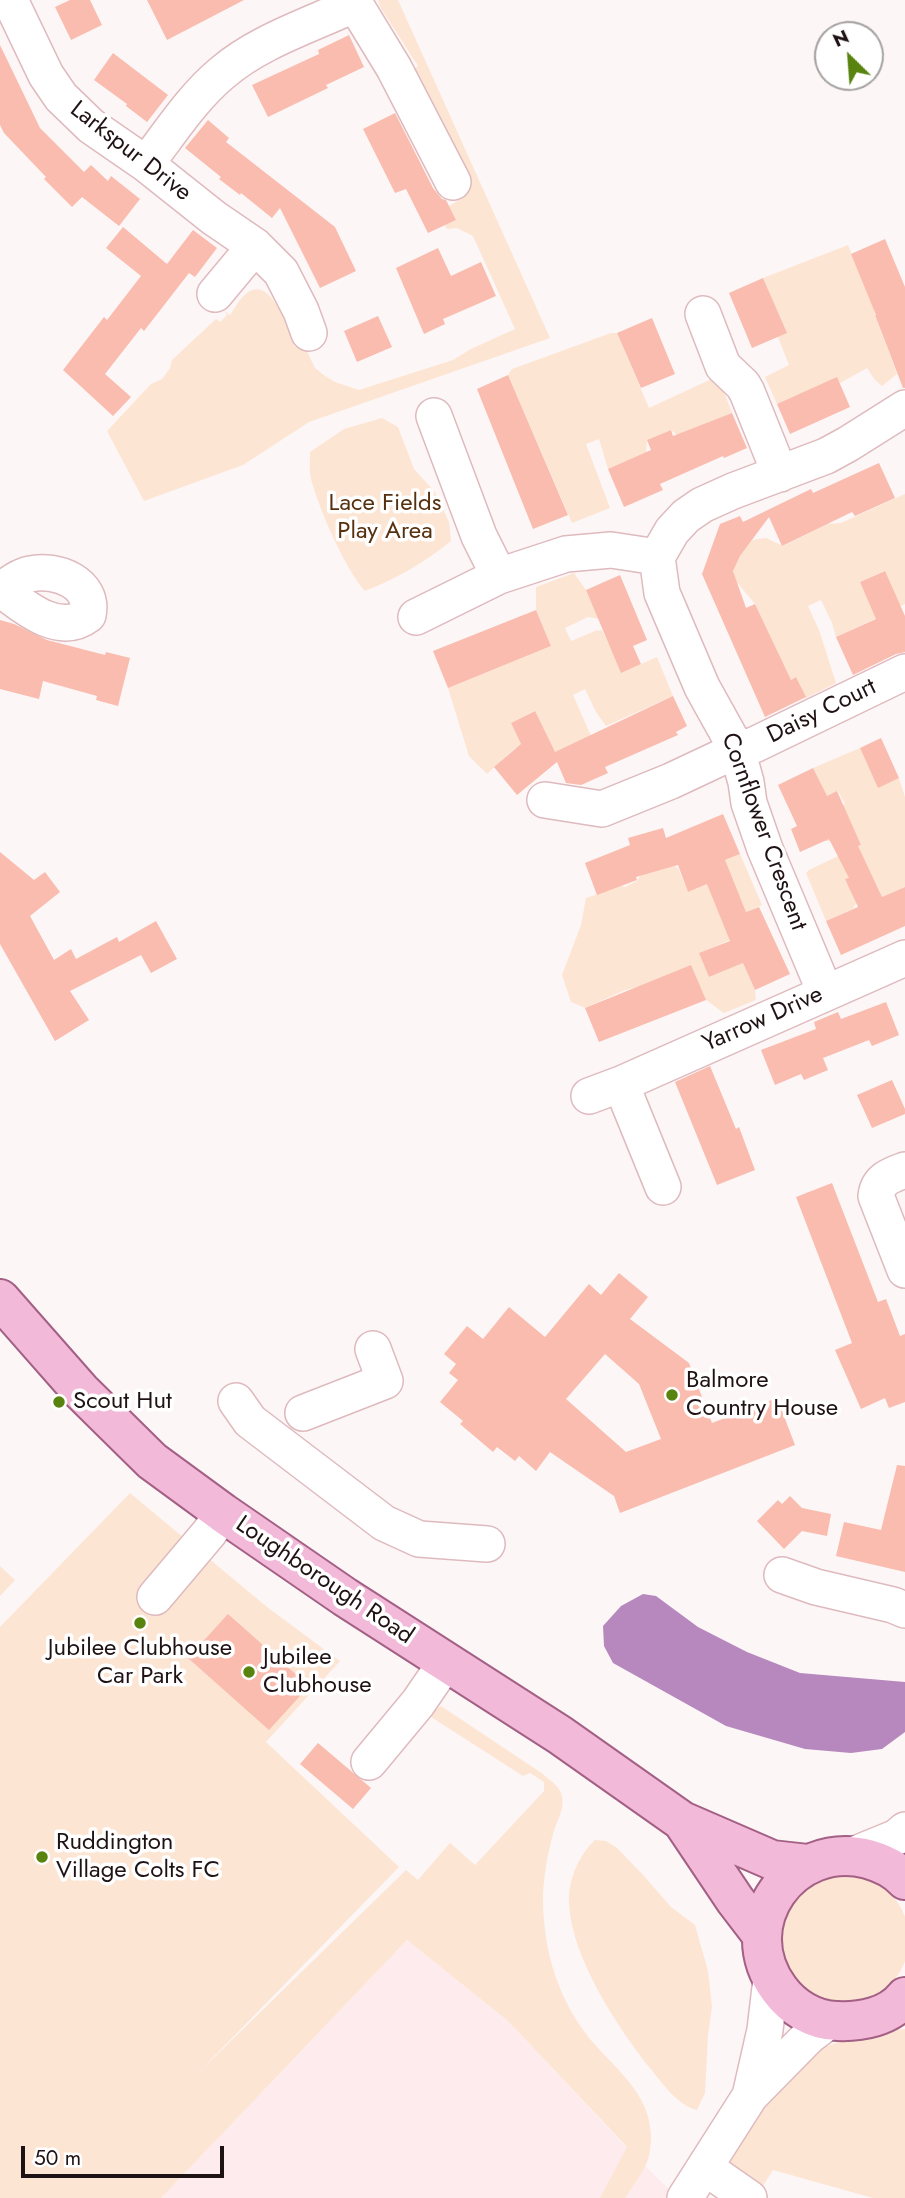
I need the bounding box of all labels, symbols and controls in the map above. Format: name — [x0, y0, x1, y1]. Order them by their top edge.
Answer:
north arrow — [814, 21, 884, 91]
text: N — [828, 23, 853, 54]
street label: Larkspur Drive — [64, 96, 196, 208]
park label: Lace Fields Play Area — [329, 490, 441, 546]
street label: Daisy Court — [763, 673, 881, 751]
street label: Cornflower Crescent — [714, 729, 812, 935]
street label: Yarrow Drive — [699, 981, 827, 1059]
place label: Balmore Country House — [686, 1367, 838, 1423]
marker: Balmore Country House — [664, 1387, 680, 1403]
place label: Scout Hut — [73, 1388, 172, 1416]
marker: Scout Hut — [51, 1394, 67, 1410]
street label: Loughborough Road — [230, 1511, 418, 1651]
marker: Jubilee Clubhouse Car Park — [132, 1615, 148, 1631]
place label: Jubilee Clubhouse Car Park — [48, 1635, 232, 1691]
place label: Jubilee Clubhouse — [263, 1644, 372, 1700]
marker: Jubilee Clubhouse — [241, 1664, 257, 1680]
place label: Ruddington Village Colts FC — [56, 1829, 220, 1885]
marker: Ruddington Village Colts FC — [34, 1849, 50, 1865]
scale bar — [24, 2132, 228, 2176]
text: 50 m — [34, 2143, 81, 2173]

